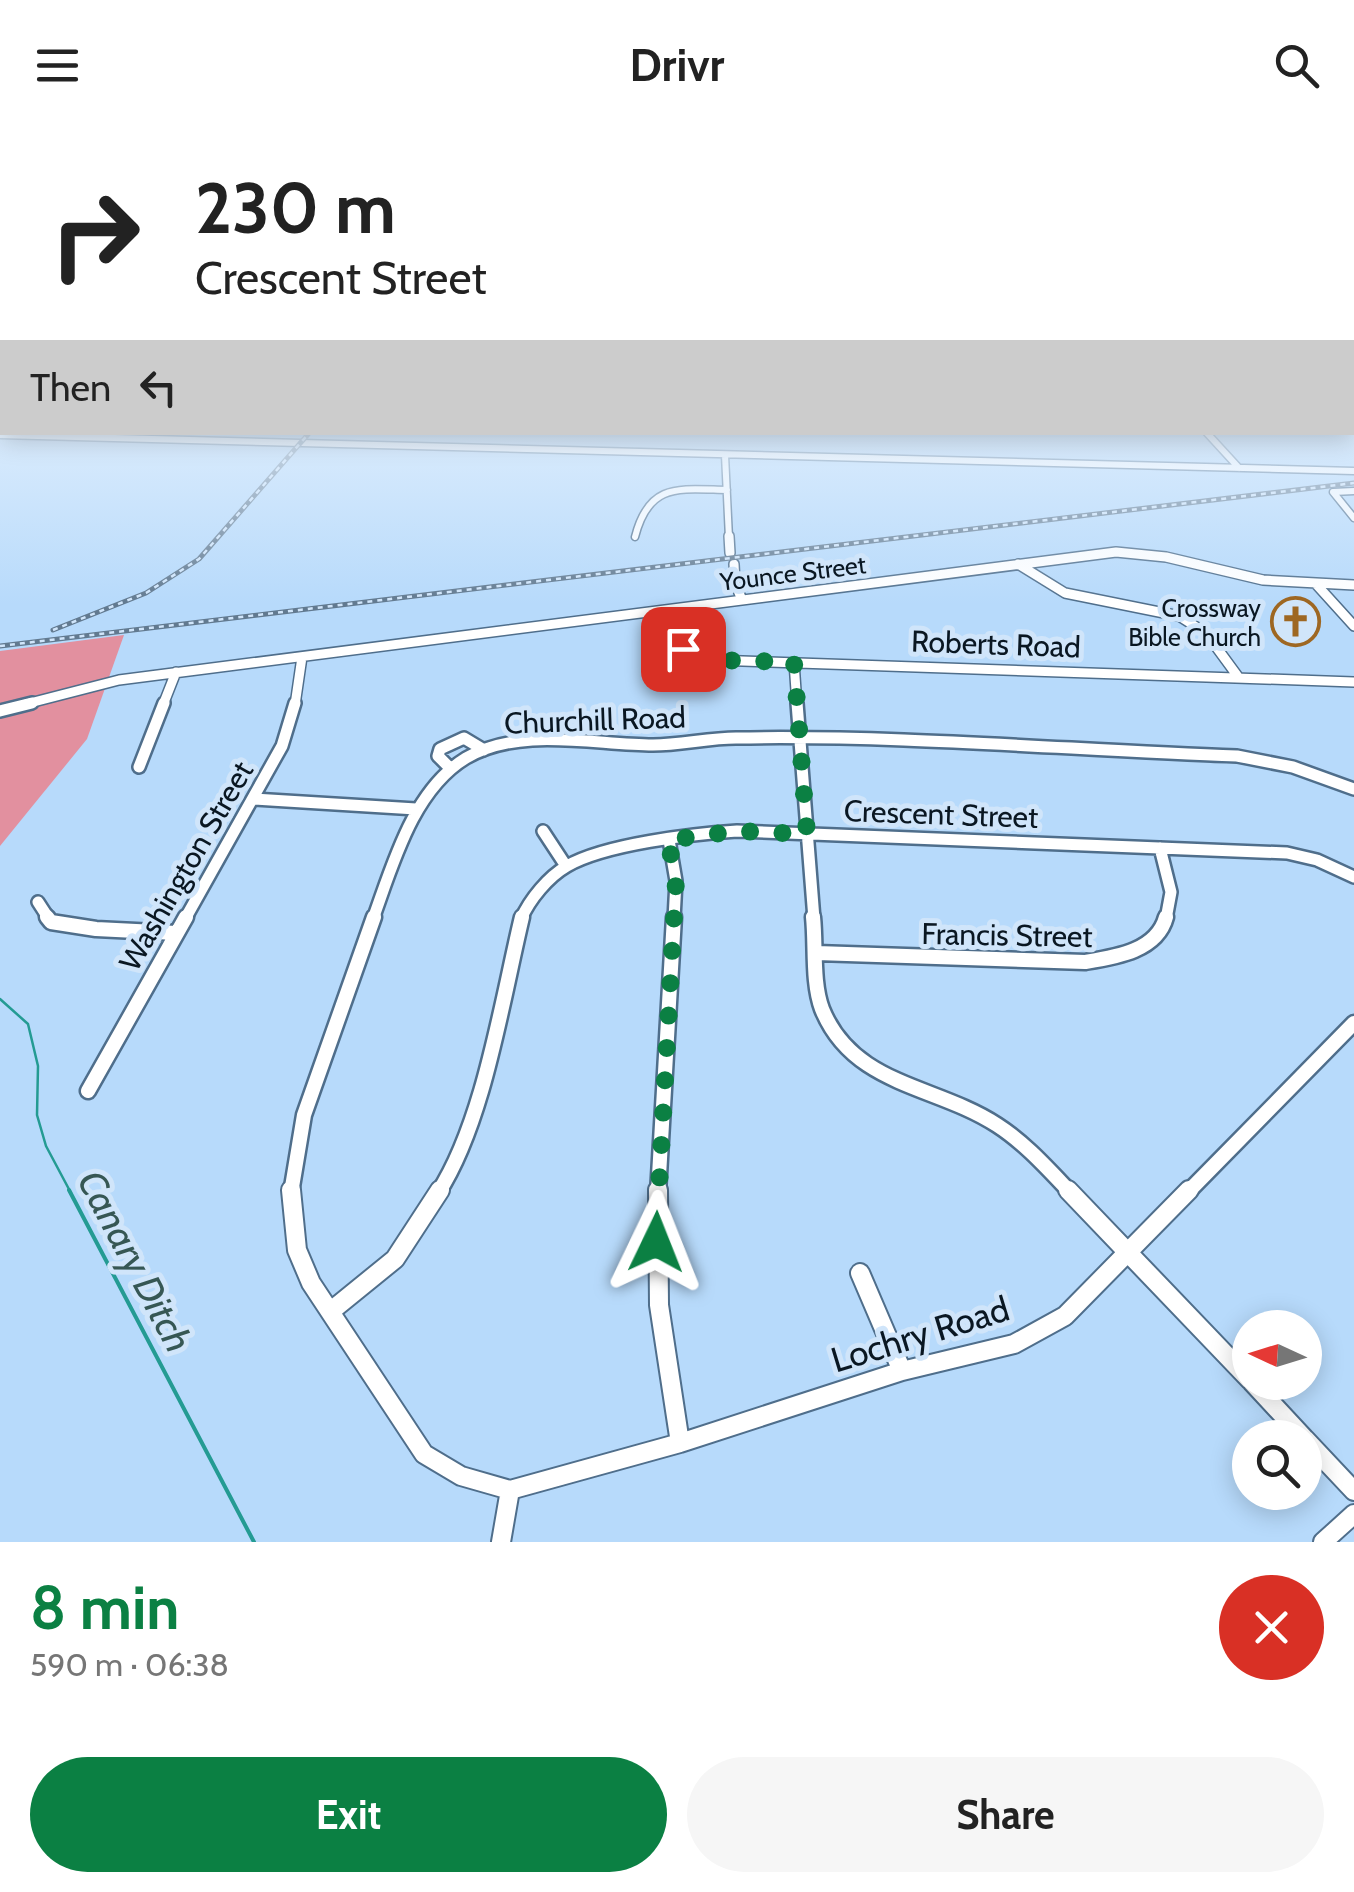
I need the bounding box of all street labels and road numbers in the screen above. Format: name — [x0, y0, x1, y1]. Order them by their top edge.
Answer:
street label: Younce Street — [717, 549, 868, 597]
street label: Roberts Road — [910, 623, 1082, 665]
street label: Churchill Road — [504, 698, 686, 742]
street label: Washington Street — [111, 755, 261, 977]
street label: Crescent Street — [843, 792, 1039, 836]
street label: Francis Street — [921, 915, 1093, 955]
street label: Lochry Road — [826, 1287, 1014, 1381]

